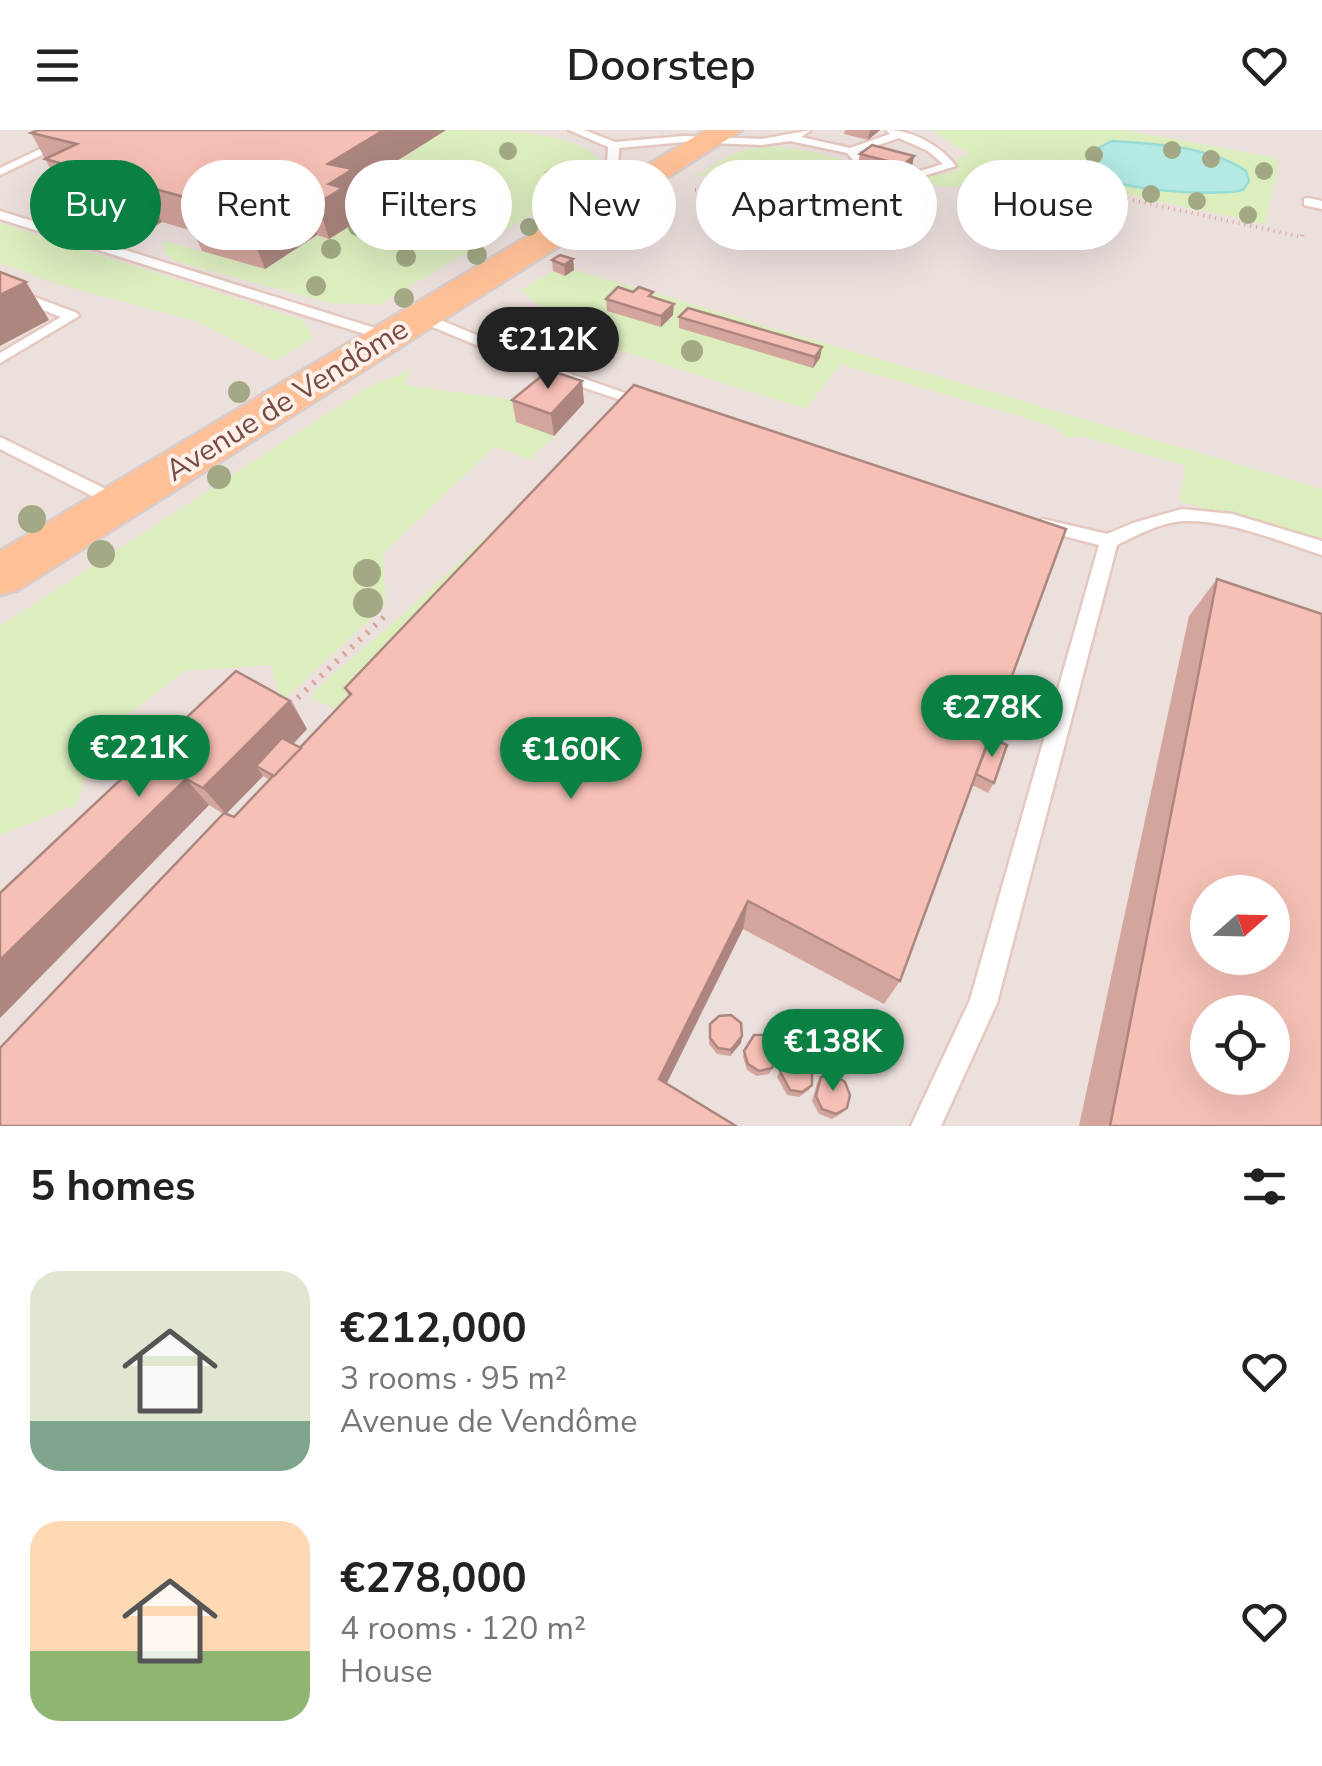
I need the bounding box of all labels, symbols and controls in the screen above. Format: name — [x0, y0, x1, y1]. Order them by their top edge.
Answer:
text: Doorstep — [566, 35, 756, 96]
icon: menu — [30, 38, 85, 93]
icon: heart — [1237, 38, 1292, 93]
chip: Buy — [30, 160, 161, 250]
chip: Rent — [181, 160, 325, 250]
chip: Filters — [345, 160, 512, 250]
chip: New — [532, 160, 676, 250]
chip: Apartment — [696, 160, 937, 250]
chip: House — [957, 160, 1128, 250]
pin: €212K — [478, 307, 618, 392]
street label: Avenue de Vendôme — [158, 309, 416, 491]
text: €212K — [499, 318, 597, 361]
pin: €278K — [922, 675, 1062, 760]
text: €278K — [943, 686, 1041, 729]
pin: €221K — [69, 715, 209, 800]
pin: €160K — [501, 717, 641, 802]
text: €221K — [90, 726, 188, 769]
text: €160K — [522, 728, 620, 771]
north arrow — [1190, 875, 1290, 975]
map controls — [1190, 875, 1290, 1095]
button: locate — [1190, 995, 1290, 1095]
pin: €138K — [763, 1009, 903, 1094]
text: €138K — [784, 1020, 882, 1063]
text: 5 homes — [30, 1158, 195, 1215]
icon: filters — [1237, 1159, 1292, 1214]
text: €212,000 — [340, 1300, 527, 1357]
icon: home — [110, 1311, 230, 1431]
icon: heart — [1237, 1344, 1292, 1399]
text: 3 rooms · 95 m² — [340, 1357, 567, 1400]
text: Avenue de Vendôme — [340, 1400, 637, 1443]
text: €278,000 — [340, 1550, 527, 1607]
icon: home — [110, 1561, 230, 1681]
icon: heart — [1237, 1594, 1292, 1649]
text: 4 rooms · 120 m² — [340, 1607, 586, 1650]
text: House — [340, 1650, 433, 1693]

